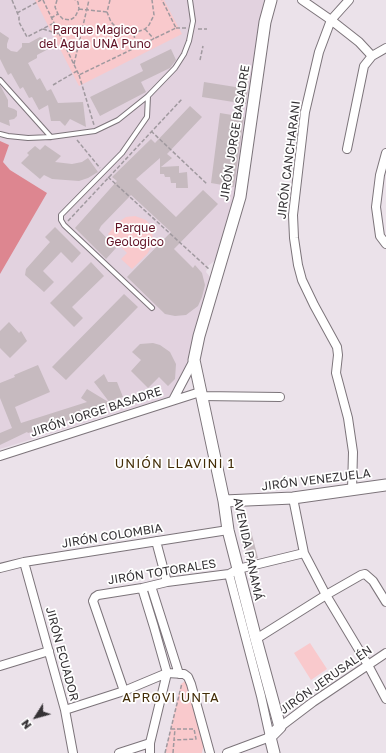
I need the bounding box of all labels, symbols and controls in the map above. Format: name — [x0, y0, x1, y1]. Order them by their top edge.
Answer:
park label: Parque Magico del Agua UNA Puno — [39, 23, 151, 51]
street label: JIRÓN JORGE BASADRE — [217, 64, 253, 202]
street label: JIRÓN CANCHARANI — [275, 100, 303, 220]
park label: Parque Geologico — [106, 221, 164, 249]
street label: JIRÓN JORGE BASADRE — [29, 384, 163, 440]
district label: UNIÓN LLAVINI 1 — [115, 456, 235, 472]
street label: JIRÓN VENEZUELA — [261, 466, 371, 494]
street label: AVENIDA PANAMÁ — [230, 496, 266, 602]
street label: JIRÓN COLOMBIA — [60, 521, 164, 551]
street label: JIRÓN TOTORALES — [107, 556, 217, 588]
street label: JIRÓN ECUADOR — [43, 605, 81, 703]
street label: JIRÓN JERUSALÉN — [277, 643, 375, 717]
district label: APROVI UNTA — [122, 690, 220, 706]
north arrow — [16, 697, 56, 737]
text: N — [18, 717, 34, 732]

